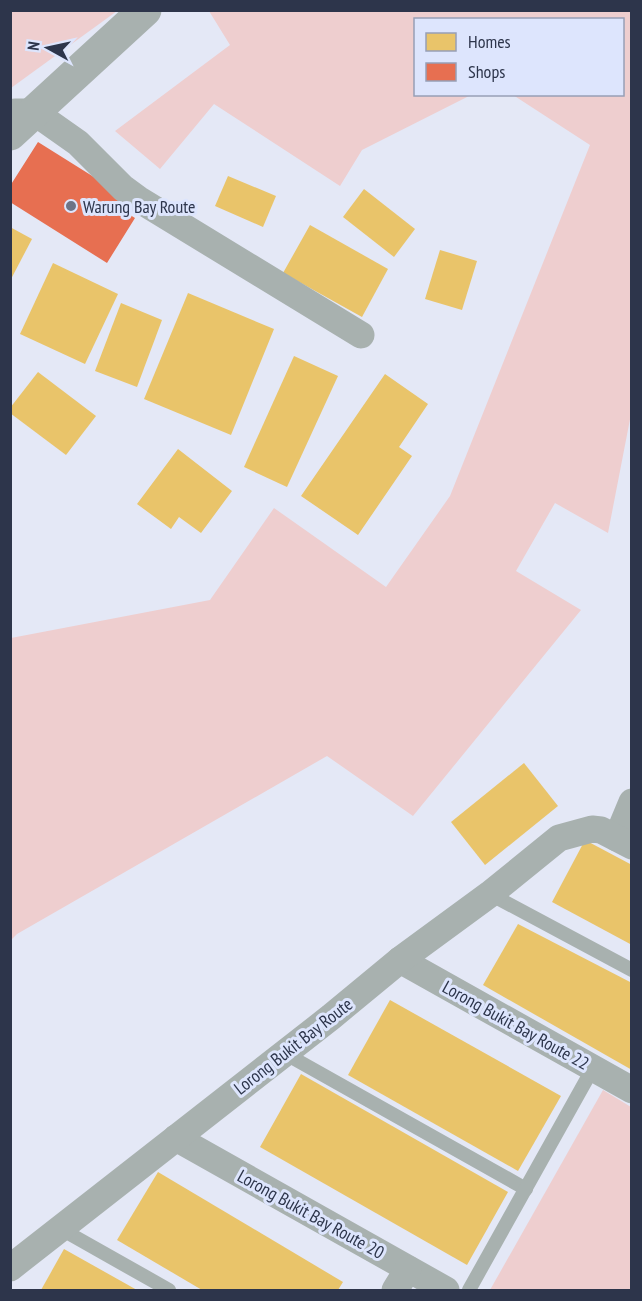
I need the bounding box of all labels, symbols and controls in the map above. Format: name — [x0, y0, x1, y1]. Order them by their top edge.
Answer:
north arrow — [18, 18, 78, 78]
legend — [414, 18, 624, 96]
text: Homes — [468, 30, 511, 53]
text: N — [23, 40, 44, 52]
text: Shops — [468, 60, 505, 83]
place label: Warung Bay Route — [83, 195, 195, 218]
marker: Warung Bay Route — [64, 199, 78, 213]
street label: Lorong Bukit Bay Route 22 — [439, 975, 593, 1075]
street label: Lorong Bukit Bay Route — [229, 993, 357, 1099]
street label: Lorong Bukit Bay Route 20 — [234, 1164, 388, 1264]

